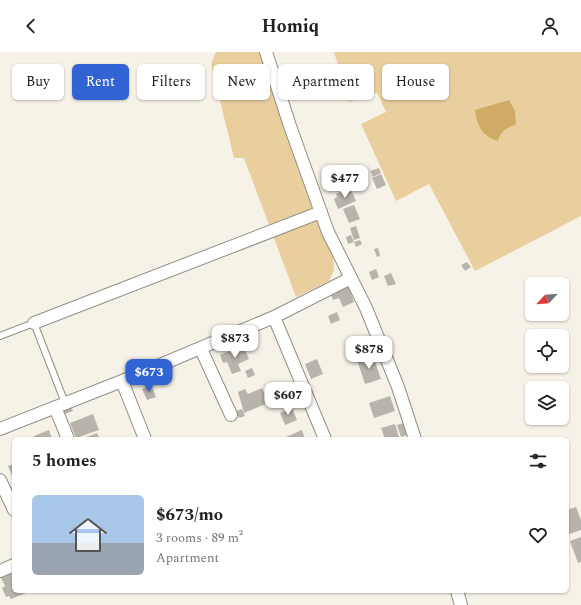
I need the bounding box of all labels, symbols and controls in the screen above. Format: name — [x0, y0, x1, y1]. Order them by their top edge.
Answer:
text: Homiq — [262, 13, 319, 40]
icon: back — [20, 15, 42, 37]
icon: person — [539, 15, 561, 37]
chip: Buy — [12, 64, 64, 100]
chip: Rent — [72, 64, 129, 100]
chip: Filters — [137, 64, 205, 100]
chip: New — [213, 64, 270, 100]
chip: Apartment — [278, 64, 374, 100]
chip: House — [382, 64, 449, 100]
pin: $477 — [321, 165, 369, 199]
text: $477 — [330, 168, 360, 188]
north arrow — [525, 277, 569, 321]
map controls — [525, 277, 569, 425]
pin: $873 — [211, 325, 259, 359]
text: $873 — [220, 328, 250, 348]
button: locate — [525, 329, 569, 373]
pin: $878 — [345, 336, 393, 370]
text: $878 — [354, 339, 384, 359]
pin: $673 — [125, 359, 173, 393]
text: $673 — [134, 362, 164, 382]
button: layers — [525, 381, 569, 425]
pin: $607 — [264, 382, 312, 416]
text: $607 — [273, 385, 303, 405]
text: 5 homes — [32, 448, 97, 474]
icon: filters — [527, 450, 549, 472]
text: $673/mo — [156, 502, 223, 528]
icon: home — [64, 511, 112, 559]
icon: heart — [527, 524, 549, 546]
text: 3 rooms · 89 m² — [156, 528, 243, 548]
text: Apartment — [156, 548, 219, 568]

